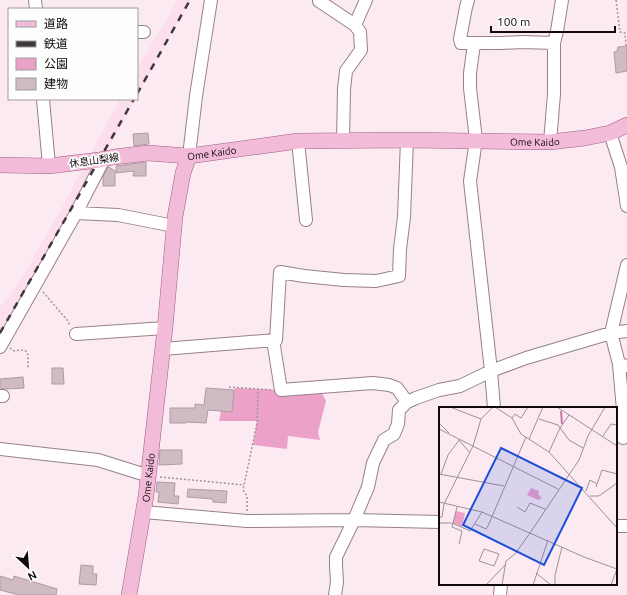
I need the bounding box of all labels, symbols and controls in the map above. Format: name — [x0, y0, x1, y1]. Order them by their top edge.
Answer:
legend — [8, 8, 138, 100]
scale bar — [491, 8, 615, 34]
text: 100 m — [497, 15, 530, 28]
text: 道路 — [44, 17, 68, 30]
text: 鉄道 — [44, 37, 68, 50]
text: 公園 — [44, 57, 68, 70]
text: 建物 — [44, 77, 68, 90]
street label: Ome Kaido — [510, 136, 561, 148]
street label: Ome Kaido — [187, 145, 237, 162]
street label: 休息山梨線 — [69, 152, 120, 169]
inset map — [439, 407, 617, 585]
street label: Ome Kaido — [140, 452, 157, 503]
north arrow — [8, 547, 48, 587]
text: N — [26, 569, 39, 583]

